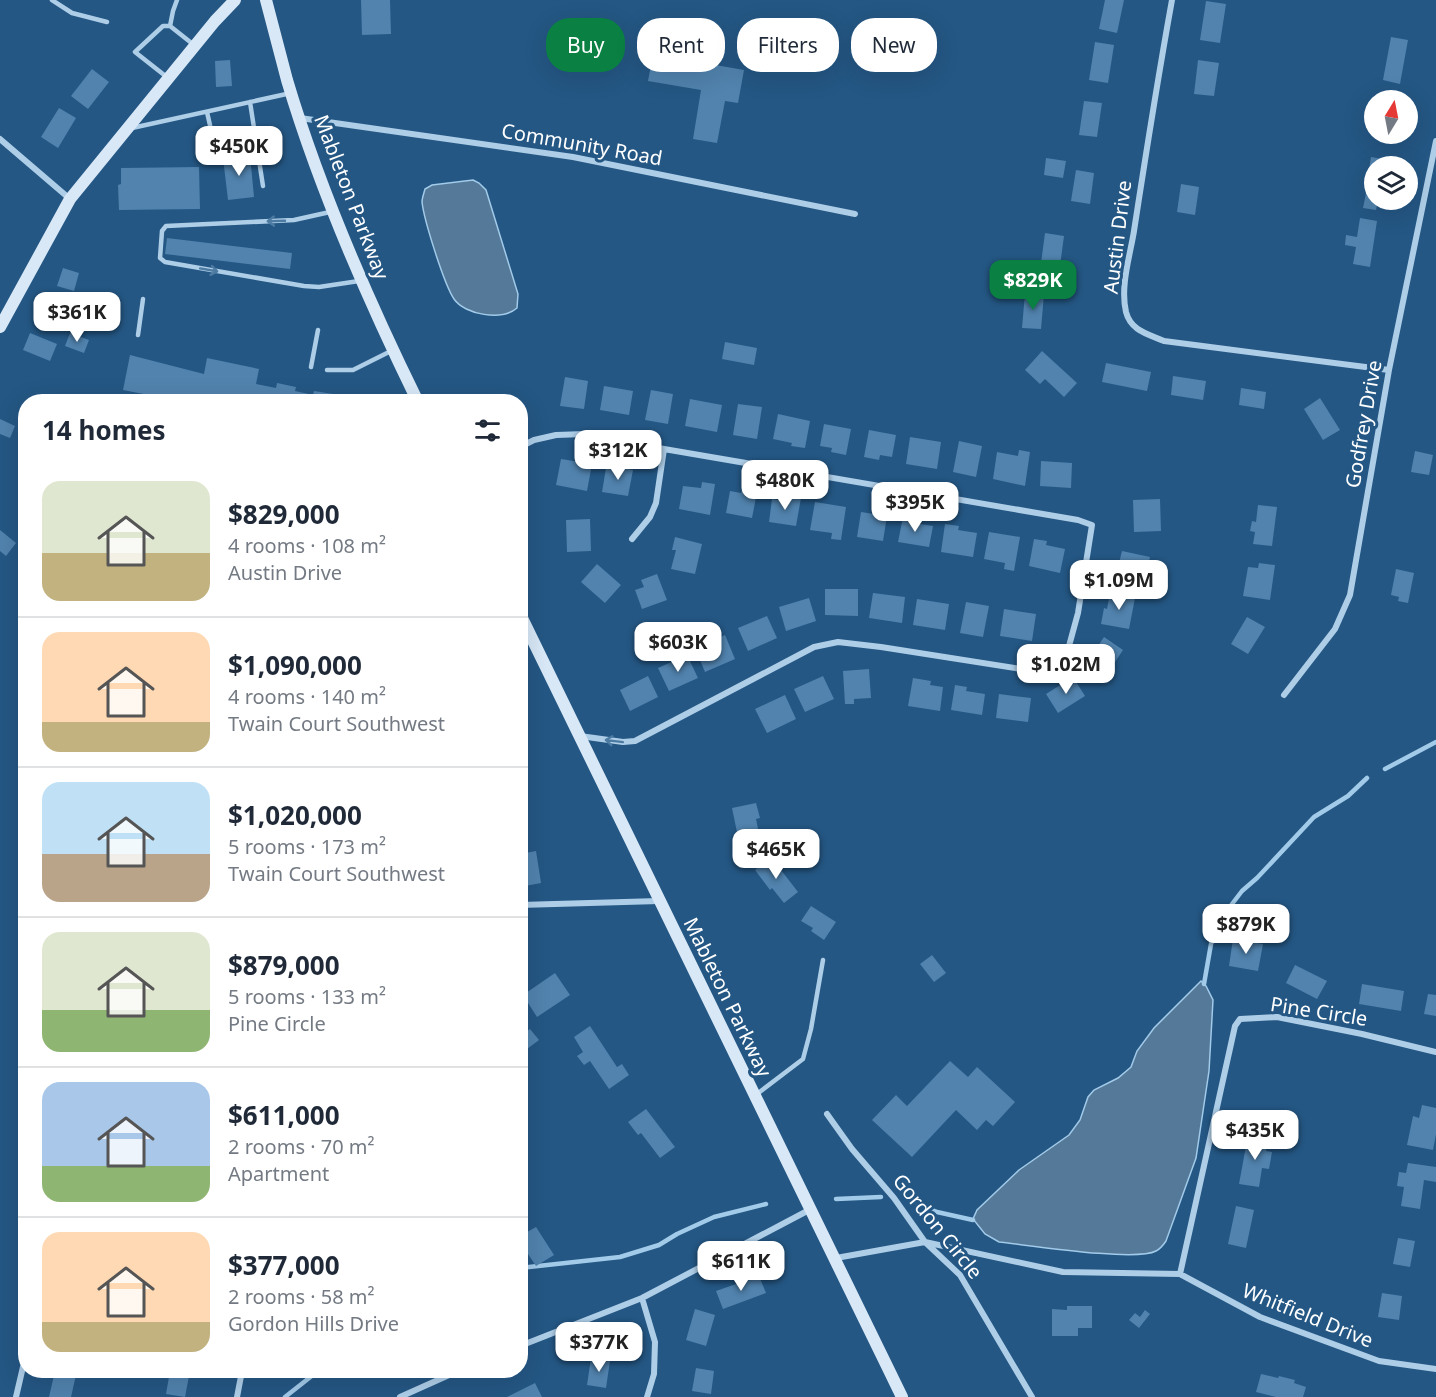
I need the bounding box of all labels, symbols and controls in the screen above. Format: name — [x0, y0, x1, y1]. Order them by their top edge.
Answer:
chip: Buy — [546, 18, 625, 72]
chip: Rent — [637, 18, 725, 72]
chip: Filters — [737, 18, 839, 72]
chip: New — [851, 18, 937, 72]
north arrow — [1364, 90, 1418, 144]
map controls — [1364, 90, 1418, 210]
street label: Mableton Parkway — [308, 111, 396, 284]
street label: Community Road — [500, 117, 664, 171]
pin: $450K — [197, 126, 281, 177]
text: $450K — [209, 132, 269, 159]
button: layers — [1364, 156, 1418, 210]
street label: Austin Drive — [1097, 179, 1137, 295]
one-way arrow — [266, 216, 286, 227]
pin: $829K — [991, 260, 1075, 311]
one-way arrow — [199, 265, 218, 276]
text: $829K — [1003, 266, 1063, 293]
pin: $361K — [35, 292, 119, 343]
text: $361K — [47, 298, 107, 325]
street label: Godfrey Drive — [1338, 358, 1388, 490]
text: 14 homes — [42, 412, 166, 448]
icon: filters — [471, 414, 504, 447]
pin: $312K — [576, 430, 660, 481]
text: $312K — [588, 436, 648, 463]
pin: $480K — [743, 460, 827, 511]
text: $480K — [755, 466, 815, 493]
pin: $395K — [873, 482, 957, 533]
text: $395K — [885, 488, 945, 515]
text: $829,000 — [228, 496, 340, 532]
icon: home — [90, 505, 162, 577]
text: 4 rooms · 108 m² — [228, 532, 386, 559]
text: Austin Drive — [228, 559, 342, 586]
pin: $1.09M — [1070, 560, 1168, 611]
text: $1.09M — [1084, 566, 1154, 593]
pin: $603K — [636, 622, 720, 673]
text: $603K — [648, 628, 708, 655]
pin: $1.02M — [1017, 644, 1115, 695]
text: $1,090,000 — [228, 647, 362, 683]
text: $1.02M — [1031, 650, 1101, 677]
icon: home — [90, 656, 162, 728]
text: 4 rooms · 140 m² — [228, 683, 386, 710]
text: Twain Court Southwest — [228, 710, 445, 737]
one-way arrow — [605, 735, 624, 746]
text: $1,020,000 — [228, 797, 362, 833]
icon: home — [90, 806, 162, 878]
pin: $465K — [734, 829, 818, 880]
text: 5 rooms · 173 m² — [228, 833, 386, 860]
text: $465K — [746, 835, 806, 862]
text: Twain Court Southwest — [228, 860, 445, 887]
pin: $879K — [1204, 904, 1288, 955]
text: $879K — [1216, 910, 1276, 937]
street label: Mableton Parkway — [678, 913, 779, 1082]
text: $879,000 — [228, 947, 340, 983]
icon: home — [90, 956, 162, 1028]
text: 5 rooms · 133 m² — [228, 983, 386, 1010]
street label: Pine Circle — [1269, 990, 1369, 1032]
text: Pine Circle — [228, 1010, 326, 1037]
text: $611,000 — [228, 1097, 340, 1133]
icon: home — [90, 1106, 162, 1178]
pin: $435K — [1213, 1110, 1297, 1161]
text: $435K — [1225, 1116, 1285, 1143]
text: 2 rooms · 70 m² — [228, 1133, 375, 1160]
text: Apartment — [228, 1160, 329, 1187]
street label: Gordon Circle — [887, 1168, 989, 1284]
pin: $611K — [699, 1241, 783, 1292]
text: $377,000 — [228, 1247, 340, 1283]
text: $611K — [711, 1247, 771, 1274]
icon: home — [90, 1256, 162, 1328]
street label: Whitfield Drive — [1239, 1276, 1377, 1354]
text: 2 rooms · 58 m² — [228, 1283, 375, 1310]
text: Gordon Hills Drive — [228, 1310, 399, 1337]
pin: $377K — [557, 1322, 641, 1373]
text: $377K — [569, 1328, 629, 1355]

